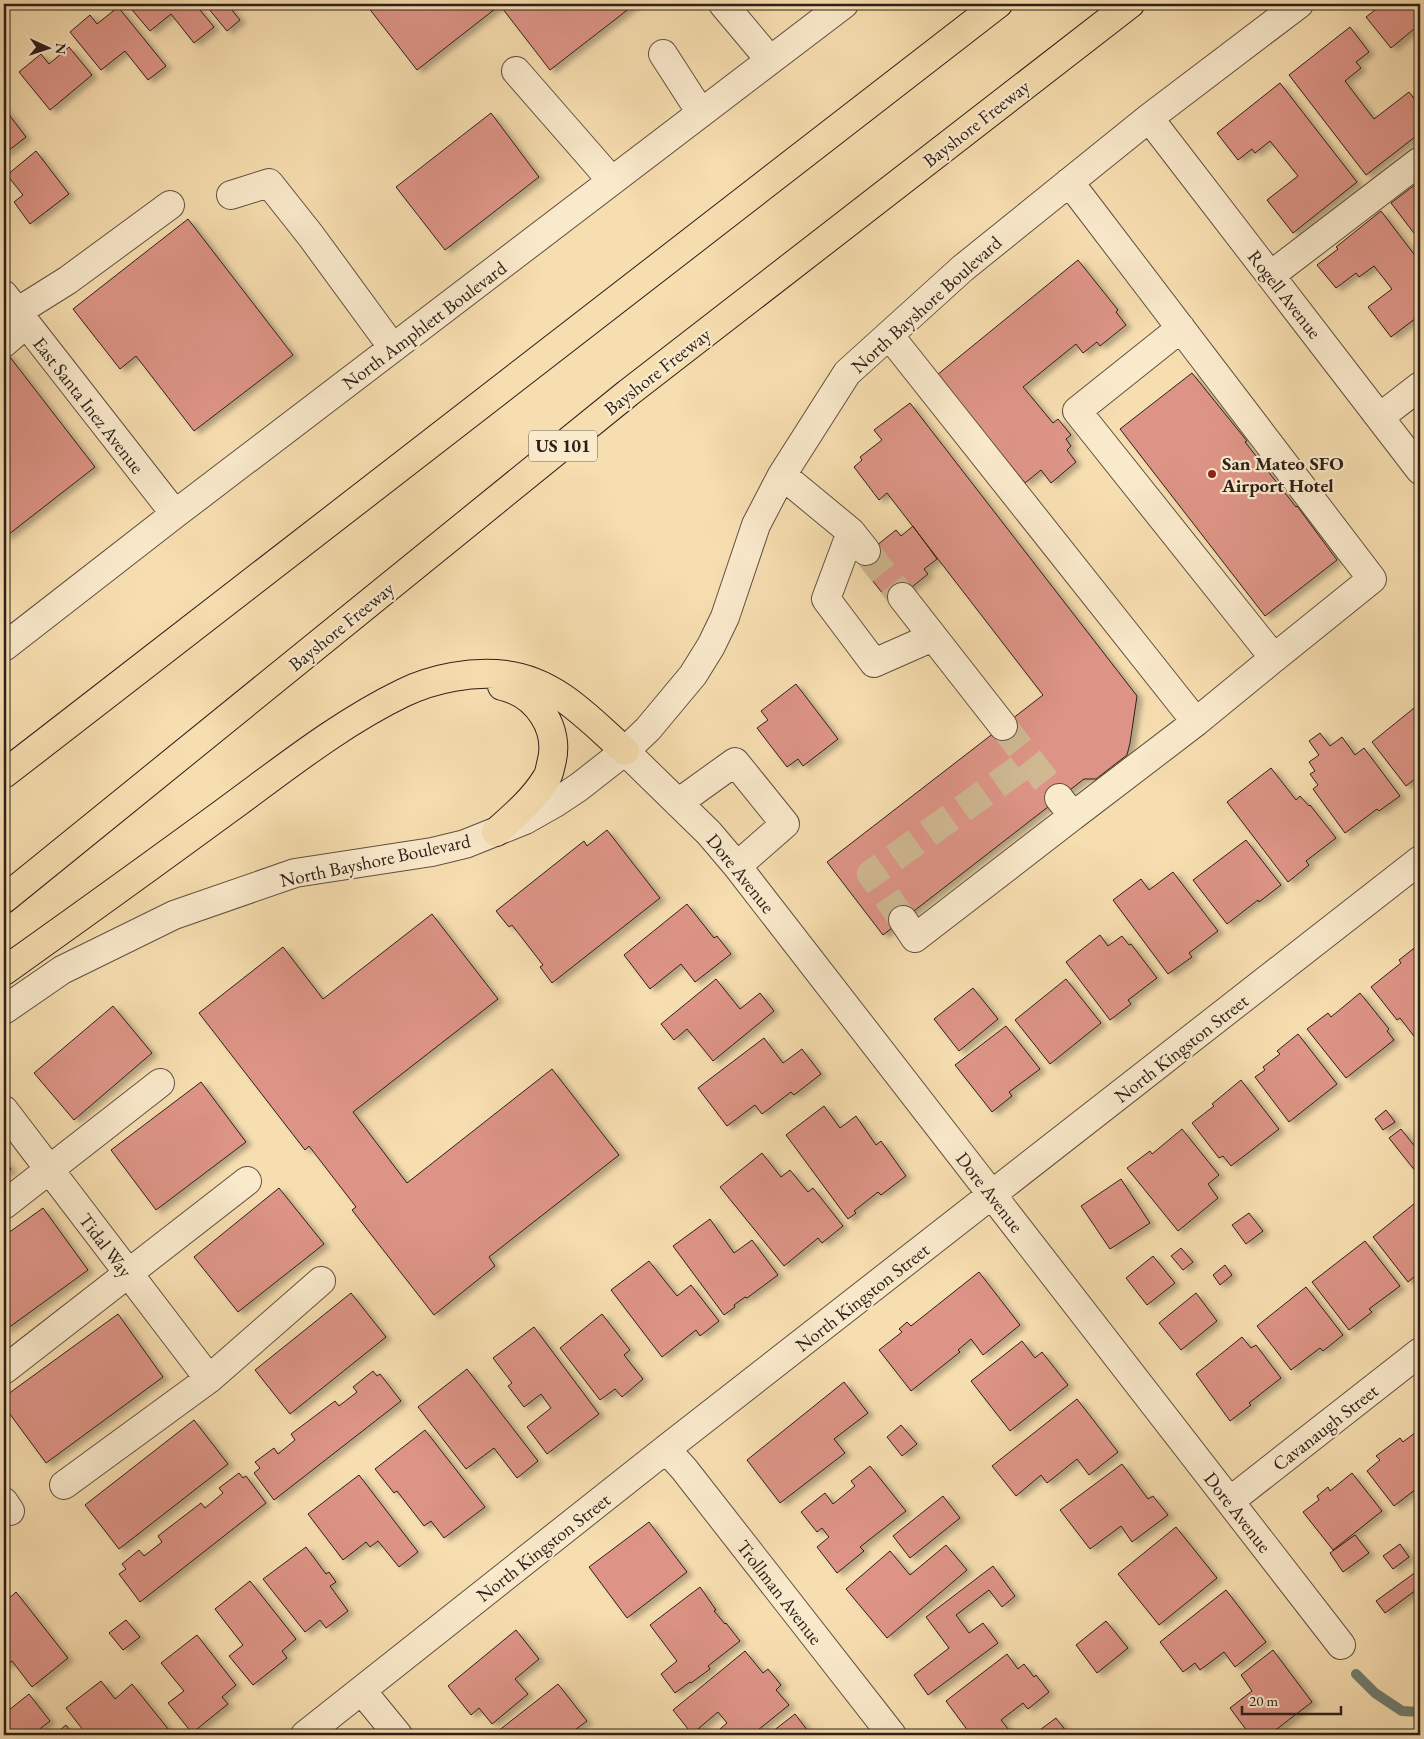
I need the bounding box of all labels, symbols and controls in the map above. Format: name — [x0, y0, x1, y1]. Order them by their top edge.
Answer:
north arrow — [22, 22, 72, 72]
text: N — [52, 43, 70, 55]
street label: Bayshore Freeway — [918, 73, 1035, 173]
street label: North Bayshore Boulevard — [846, 230, 1007, 379]
street label: Rogell Avenue — [1242, 245, 1327, 344]
street label: North Amphlett Boulevard — [337, 255, 512, 395]
street label: Bayshore Freeway — [599, 321, 716, 421]
street label: East Santa Inez Avenue — [27, 332, 150, 479]
road number: US 101 — [529, 431, 597, 462]
place label: San Mateo SFO Airport Hotel — [1221, 451, 1344, 498]
marker: San Mateo SFO Airport Hotel — [1206, 468, 1218, 480]
street label: Bayshore Freeway — [283, 576, 400, 677]
street label: North Bayshore Boulevard — [278, 828, 473, 893]
street label: Dore Avenue — [701, 828, 780, 918]
street label: North Kingston Street — [1109, 988, 1253, 1109]
street label: Dore Avenue — [950, 1147, 1029, 1238]
street label: Tidal Way — [73, 1208, 138, 1283]
street label: North Kingston Street — [790, 1237, 934, 1358]
street label: Cavanaugh Street — [1267, 1378, 1383, 1477]
street label: Dore Avenue — [1198, 1467, 1277, 1558]
street label: North Kingston Street — [471, 1487, 615, 1608]
street label: Trollman Avenue — [731, 1535, 828, 1650]
scale bar — [1242, 1684, 1340, 1716]
text: 20 m — [1249, 1691, 1278, 1710]

